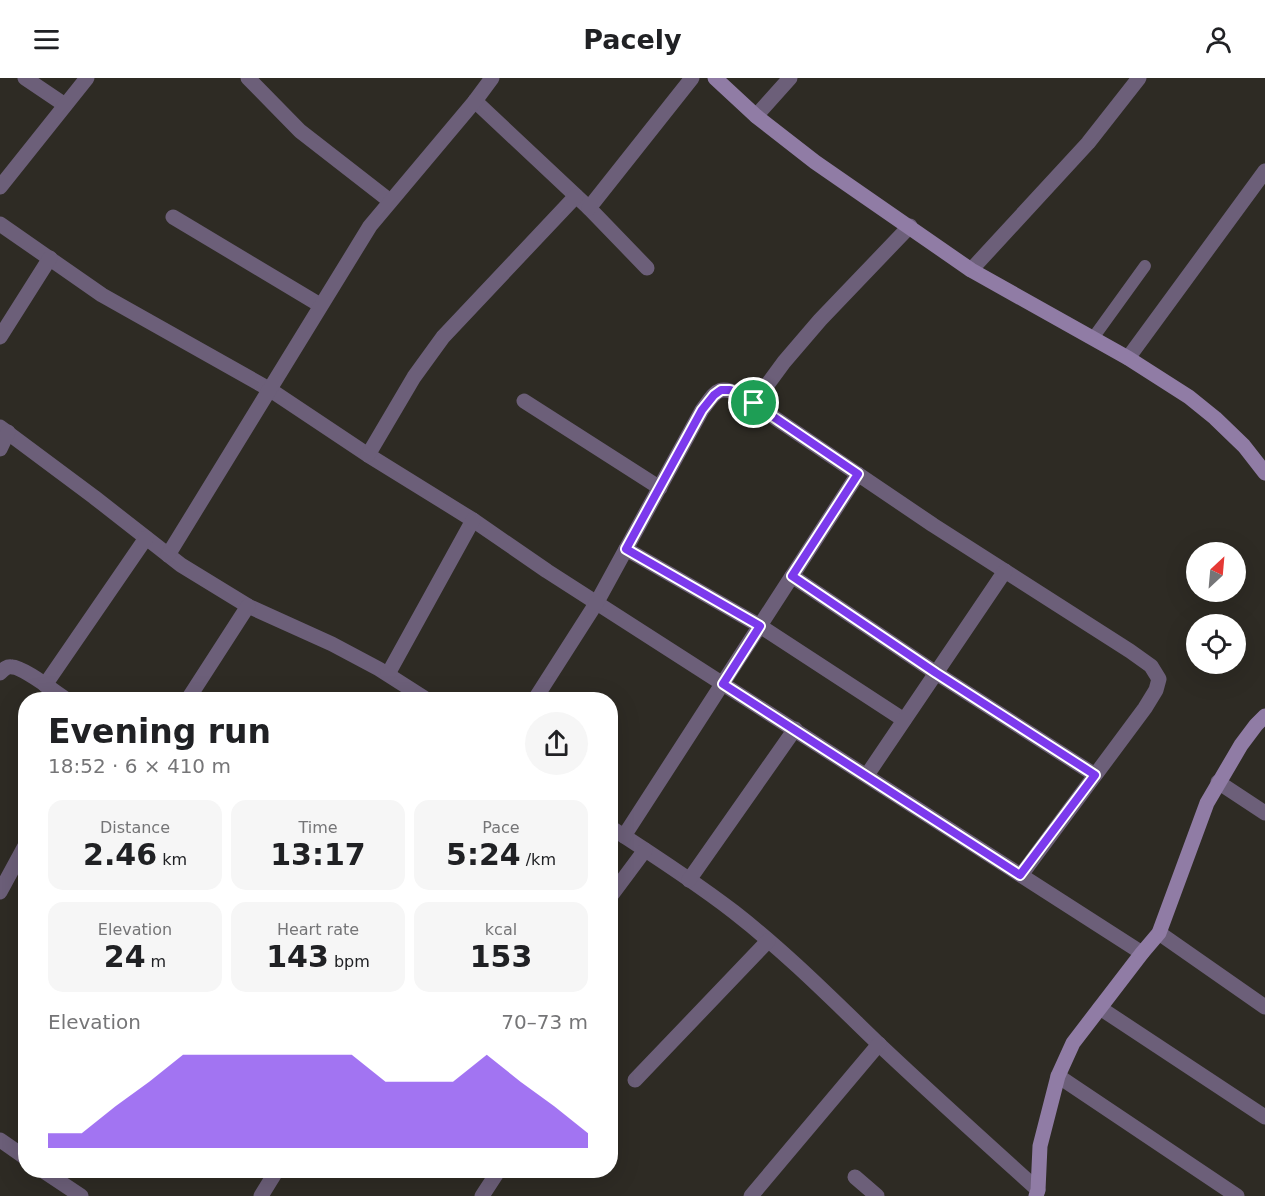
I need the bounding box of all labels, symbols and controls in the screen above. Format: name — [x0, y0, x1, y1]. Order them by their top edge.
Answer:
icon: menu — [30, 23, 63, 56]
icon: person — [1202, 23, 1235, 56]
text: Pacely — [583, 24, 682, 55]
pin — [728, 377, 779, 428]
icon: arrive — [737, 386, 770, 419]
north arrow — [1186, 542, 1246, 602]
map controls — [1186, 542, 1246, 674]
button: locate — [1186, 614, 1246, 674]
text: Evening run — [48, 712, 271, 751]
button: share — [525, 712, 588, 775]
text: 18:52 · 6 × 410 m — [48, 754, 231, 778]
text: Distance — [100, 818, 170, 837]
text: Time — [298, 818, 338, 837]
text: Pace — [482, 818, 520, 837]
text: 2.46 — [83, 837, 157, 872]
text: 13:17 — [270, 837, 366, 872]
text: 5:24 — [446, 837, 521, 872]
text: km — [157, 850, 187, 869]
text: /km — [521, 850, 556, 869]
text: Elevation — [98, 920, 172, 939]
text: Heart rate — [277, 920, 359, 939]
text: kcal — [485, 920, 517, 939]
text: 24 — [104, 939, 146, 974]
text: 143 — [266, 939, 329, 974]
text: 153 — [470, 939, 532, 974]
text: m — [146, 952, 166, 971]
text: bpm — [329, 952, 370, 971]
text: Elevation — [48, 1010, 141, 1034]
text: 70–73 m — [501, 1010, 588, 1034]

